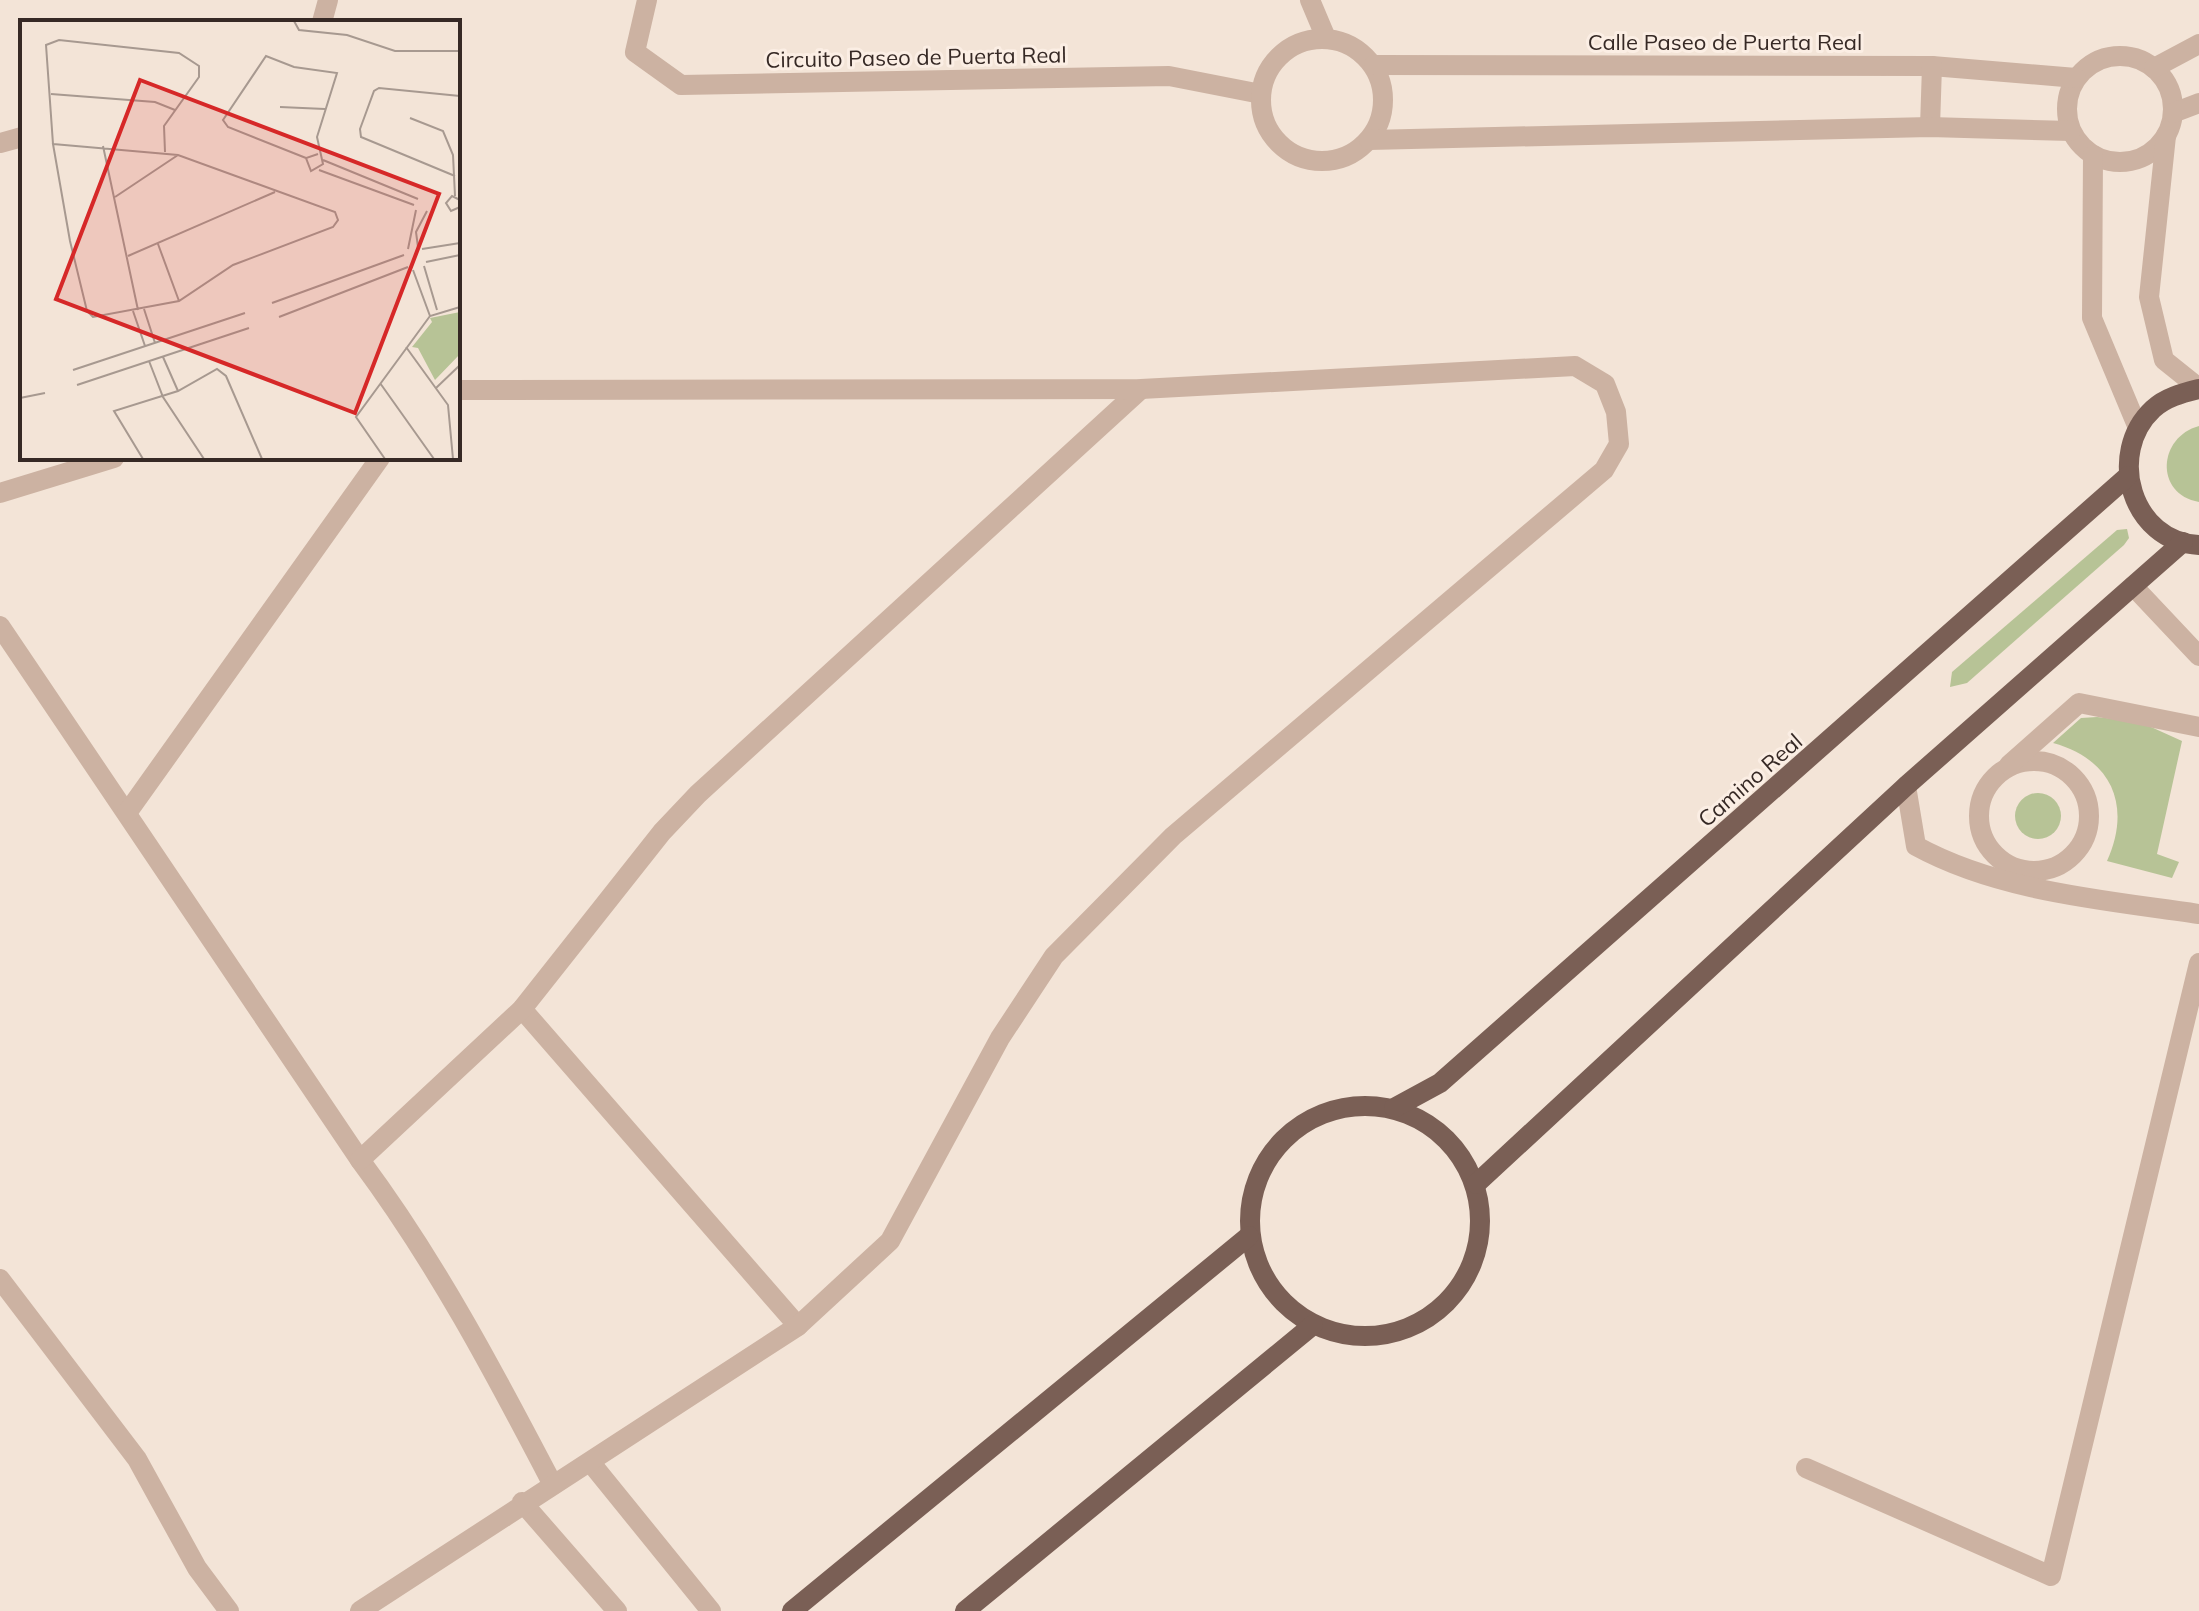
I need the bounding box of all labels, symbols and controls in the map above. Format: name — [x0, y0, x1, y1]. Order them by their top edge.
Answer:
inset map — [20, 20, 460, 460]
street label: Calle Paseo de Puerta Real — [1588, 28, 1862, 56]
street label: Circuito Paseo de Puerta Real — [765, 40, 1067, 74]
street label: Camino Real — [1692, 727, 1808, 833]

